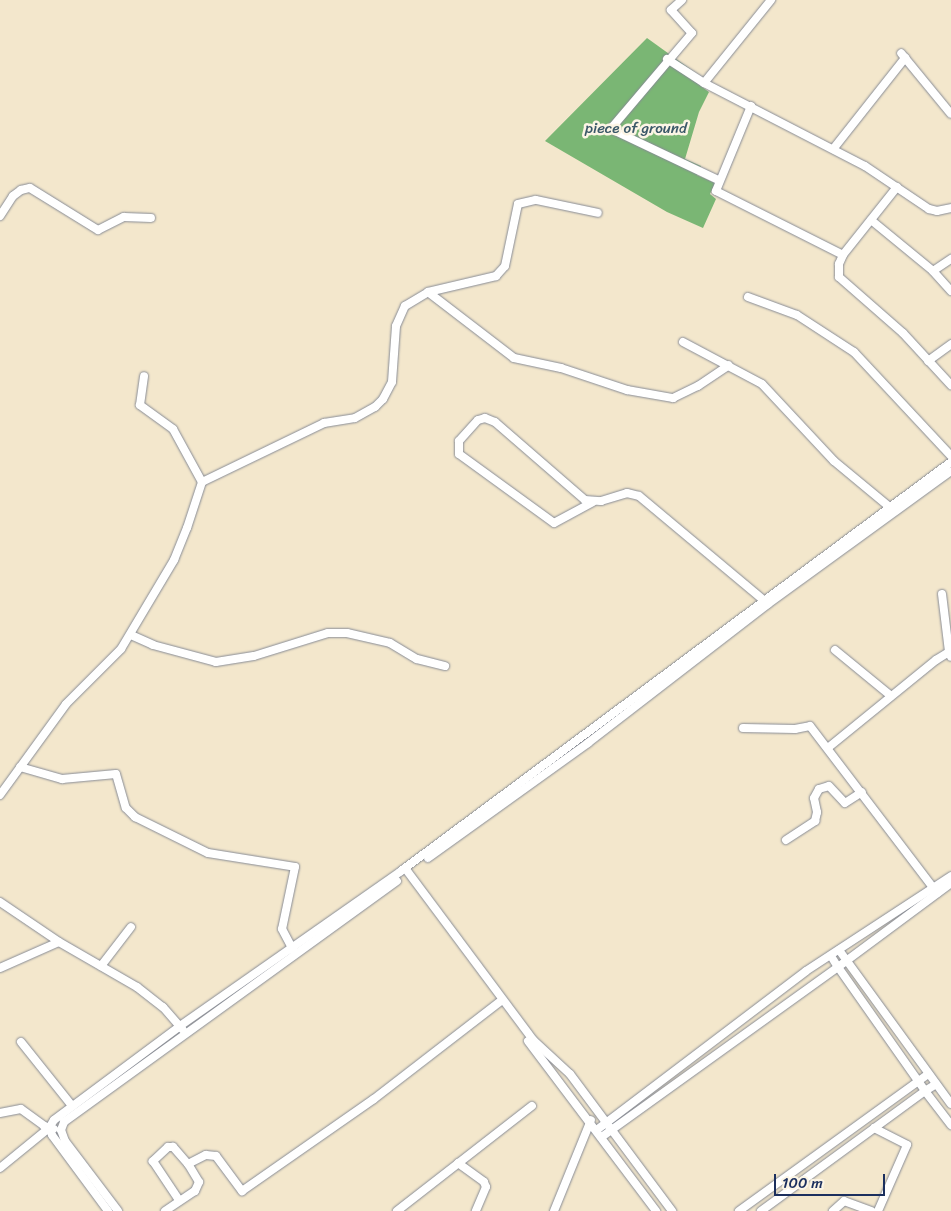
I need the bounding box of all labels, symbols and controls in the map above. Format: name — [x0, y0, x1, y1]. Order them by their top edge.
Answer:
park label: piece of ground — [585, 120, 687, 138]
scale bar — [776, 1164, 887, 1196]
text: 100 m — [782, 1170, 823, 1196]

